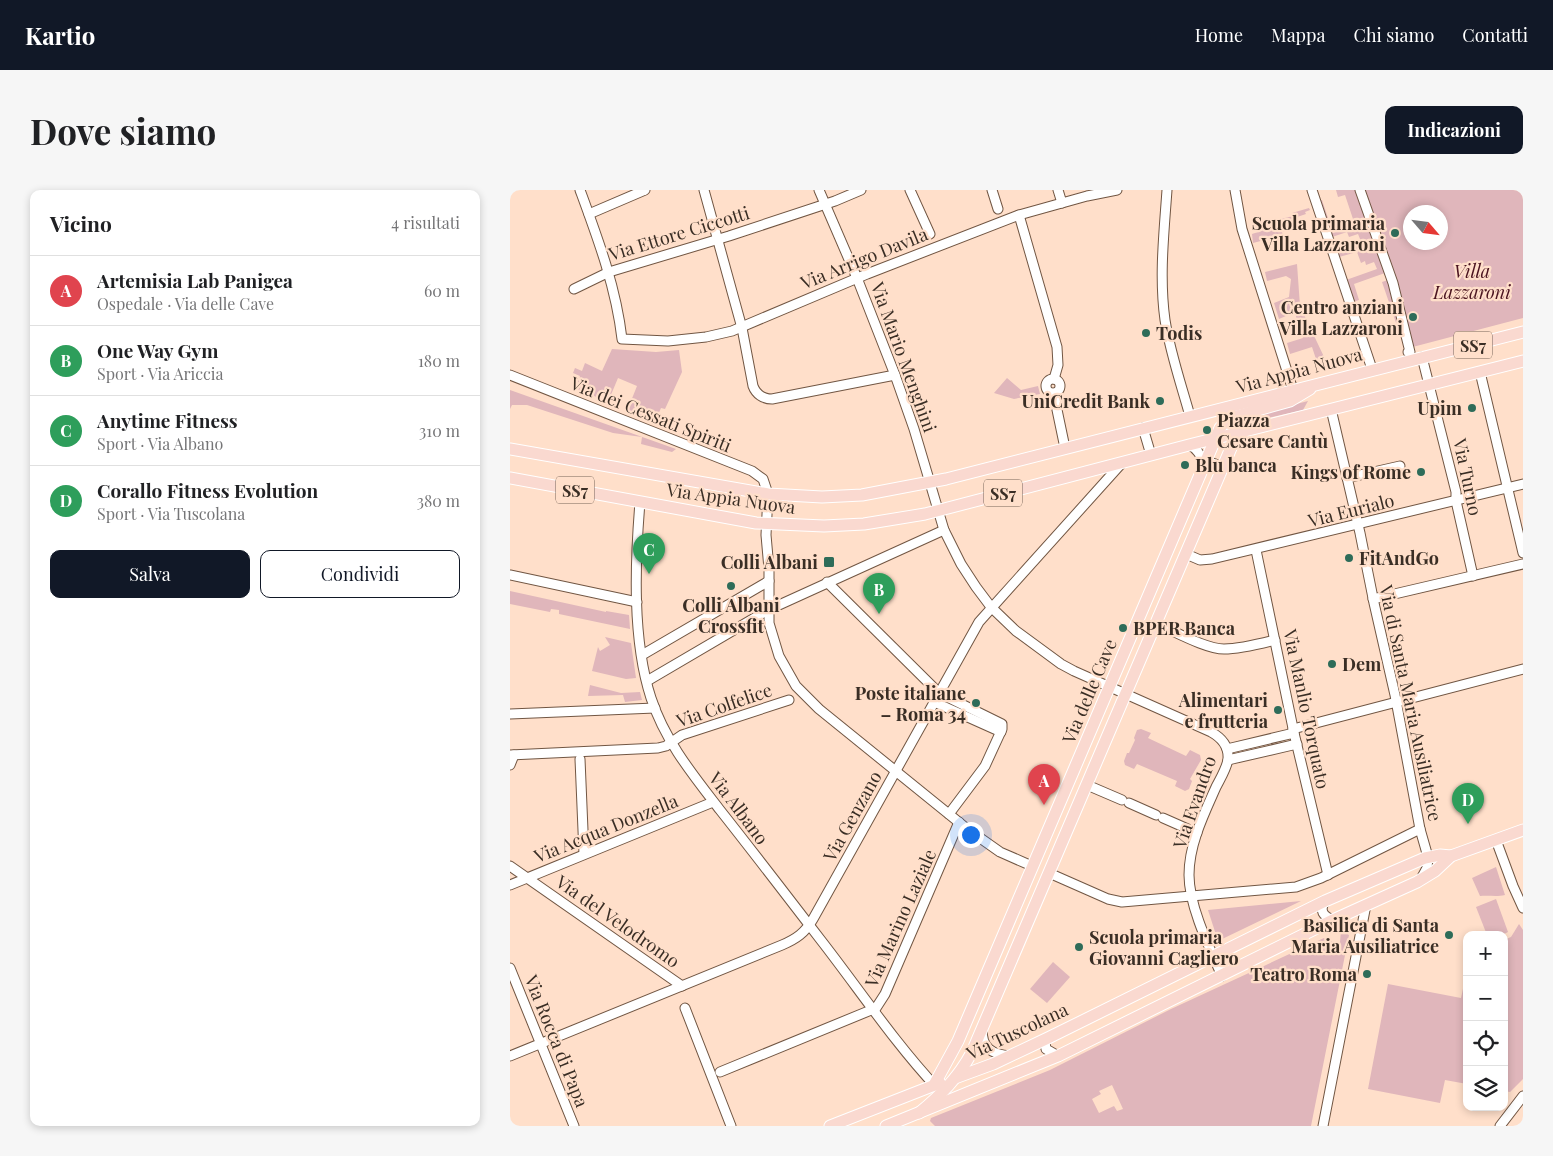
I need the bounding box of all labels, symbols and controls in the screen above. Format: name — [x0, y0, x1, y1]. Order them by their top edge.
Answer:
text: Kartio — [25, 19, 95, 51]
text: Home — [1195, 23, 1243, 47]
text: Mappa — [1271, 23, 1326, 47]
text: Chi siamo — [1354, 23, 1434, 47]
text: Contatti — [1462, 23, 1528, 47]
button: Indicazioni — [1385, 106, 1523, 154]
text: Dove siamo — [30, 107, 216, 154]
street label: Via Ettore Ciccotti — [605, 200, 752, 266]
north arrow — [1403, 205, 1448, 250]
text: Vicino — [50, 209, 112, 237]
place label: Scuola primaria Villa Lazzaroni — [1252, 211, 1386, 256]
text: 4 risultati — [391, 212, 460, 233]
street label: Via Arrigo Davila — [796, 222, 931, 295]
marker: Scuola primaria Villa Lazzaroni — [1389, 227, 1401, 239]
park label: Villa Lazzaroni — [1432, 259, 1511, 304]
text: Artemisia Lab Panigea — [97, 267, 293, 293]
street label: Via Mario Menghini — [865, 278, 942, 435]
text: A — [61, 280, 71, 301]
text: 60 m — [424, 280, 460, 301]
text: Ospedale · Via delle Cave — [97, 293, 274, 314]
place label: Centro anziani Villa Lazzaroni — [1278, 295, 1403, 340]
marker: Centro anziani Villa Lazzaroni — [1407, 311, 1419, 323]
place label: Todis — [1156, 321, 1202, 345]
marker: Todis — [1140, 327, 1152, 339]
road number: SS7 — [1454, 332, 1492, 358]
text: One Way Gym — [97, 337, 218, 363]
street label: Via Appia Nuova — [1232, 342, 1365, 399]
text: B — [61, 350, 71, 371]
text: 180 m — [418, 350, 460, 371]
text: Sport · Via Ariccia — [97, 363, 224, 384]
street label: Via dei Cessati Spiriti — [566, 370, 735, 457]
place label: UniCredit Bank — [1022, 389, 1150, 413]
marker: UniCredit Bank — [1154, 395, 1166, 407]
place label: Upim — [1417, 396, 1463, 420]
marker: Upim — [1466, 402, 1478, 414]
text: Anytime Fitness — [97, 407, 238, 433]
place label: Piazza Cesare Cantù — [1217, 408, 1328, 453]
text: C — [60, 420, 72, 441]
text: 310 m — [419, 420, 460, 441]
marker: Piazza Cesare Cantù — [1201, 424, 1213, 436]
text: Sport · Via Albano — [97, 433, 223, 454]
street label: Via Turno — [1448, 435, 1488, 518]
place label: Blu banca — [1195, 453, 1278, 477]
marker: Blu banca — [1179, 459, 1191, 471]
place label: Kings of Rome — [1291, 460, 1411, 484]
marker: Kings of Rome — [1415, 466, 1427, 478]
road number: SS7 — [556, 476, 594, 504]
text: Corallo Fitness Evolution — [97, 477, 318, 503]
street label: Via Appia Nuova — [664, 477, 797, 519]
road number: SS7 — [984, 480, 1022, 506]
street label: Via Eurialo — [1305, 488, 1397, 533]
text: D — [60, 490, 72, 511]
text: 380 m — [417, 490, 460, 511]
text: Sport · Via Tuscolana — [97, 503, 245, 524]
pin: C — [633, 533, 665, 574]
place label: FitAndGo — [1359, 546, 1439, 570]
button: Salva — [50, 550, 250, 598]
button: Condividi — [260, 550, 460, 598]
place label: Colli Albani — [721, 550, 818, 574]
marker: FitAndGo — [1343, 552, 1355, 564]
marker: Colli Albani — [822, 555, 836, 569]
pin: B — [863, 573, 895, 614]
marker: Colli Albani Crossfit — [725, 580, 737, 592]
street label: Via di Santa Maria Ausiliatrice — [1374, 582, 1448, 823]
place label: Colli Albani Crossfit — [682, 593, 780, 638]
place label: BPER Banca — [1133, 616, 1236, 640]
marker: BPER Banca — [1117, 622, 1129, 634]
street label: Via Manlio Torquato — [1278, 626, 1336, 791]
street label: Via delle Cave — [1056, 635, 1122, 748]
place label: Dem — [1342, 652, 1382, 676]
marker: Dem — [1326, 658, 1338, 670]
street label: Via Colfelice — [672, 677, 775, 733]
place label: Poste italiane – Roma 34 — [855, 681, 966, 726]
place label: Alimentari e frutteria — [1178, 688, 1269, 733]
marker: Poste italiane – Roma 34 — [970, 697, 982, 709]
marker: Alimentari e frutteria — [1272, 704, 1284, 716]
street label: Via Evandro — [1167, 752, 1221, 853]
pin: A — [1028, 764, 1060, 805]
street label: Via Albano — [703, 766, 774, 849]
street label: Via Genzano — [817, 766, 887, 866]
pin: D — [1452, 783, 1484, 824]
street label: Via Acqua Donzella — [530, 788, 682, 868]
your location — [958, 822, 984, 848]
street label: Via Marino Laziale — [858, 845, 941, 992]
street label: Via del Velodromo — [551, 869, 685, 973]
place label: Basilica di Santa Maria Ausiliatrice — [1291, 913, 1440, 958]
place label: Scuola primaria Giovanni Cagliero — [1089, 925, 1239, 970]
marker: Basilica di Santa Maria Ausiliatrice — [1443, 929, 1455, 941]
map controls — [1463, 931, 1508, 1111]
button: + — [1463, 931, 1508, 976]
marker: Scuola primaria Giovanni Cagliero — [1073, 941, 1085, 953]
place label: Teatro Roma — [1250, 962, 1358, 986]
marker: Teatro Roma — [1361, 968, 1373, 980]
street label: Via Rocca di Papa — [519, 970, 594, 1111]
button: − — [1463, 976, 1508, 1021]
street label: Via Tuscolana — [961, 997, 1072, 1065]
button: locate — [1463, 1021, 1508, 1066]
button: layers — [1463, 1066, 1508, 1111]

